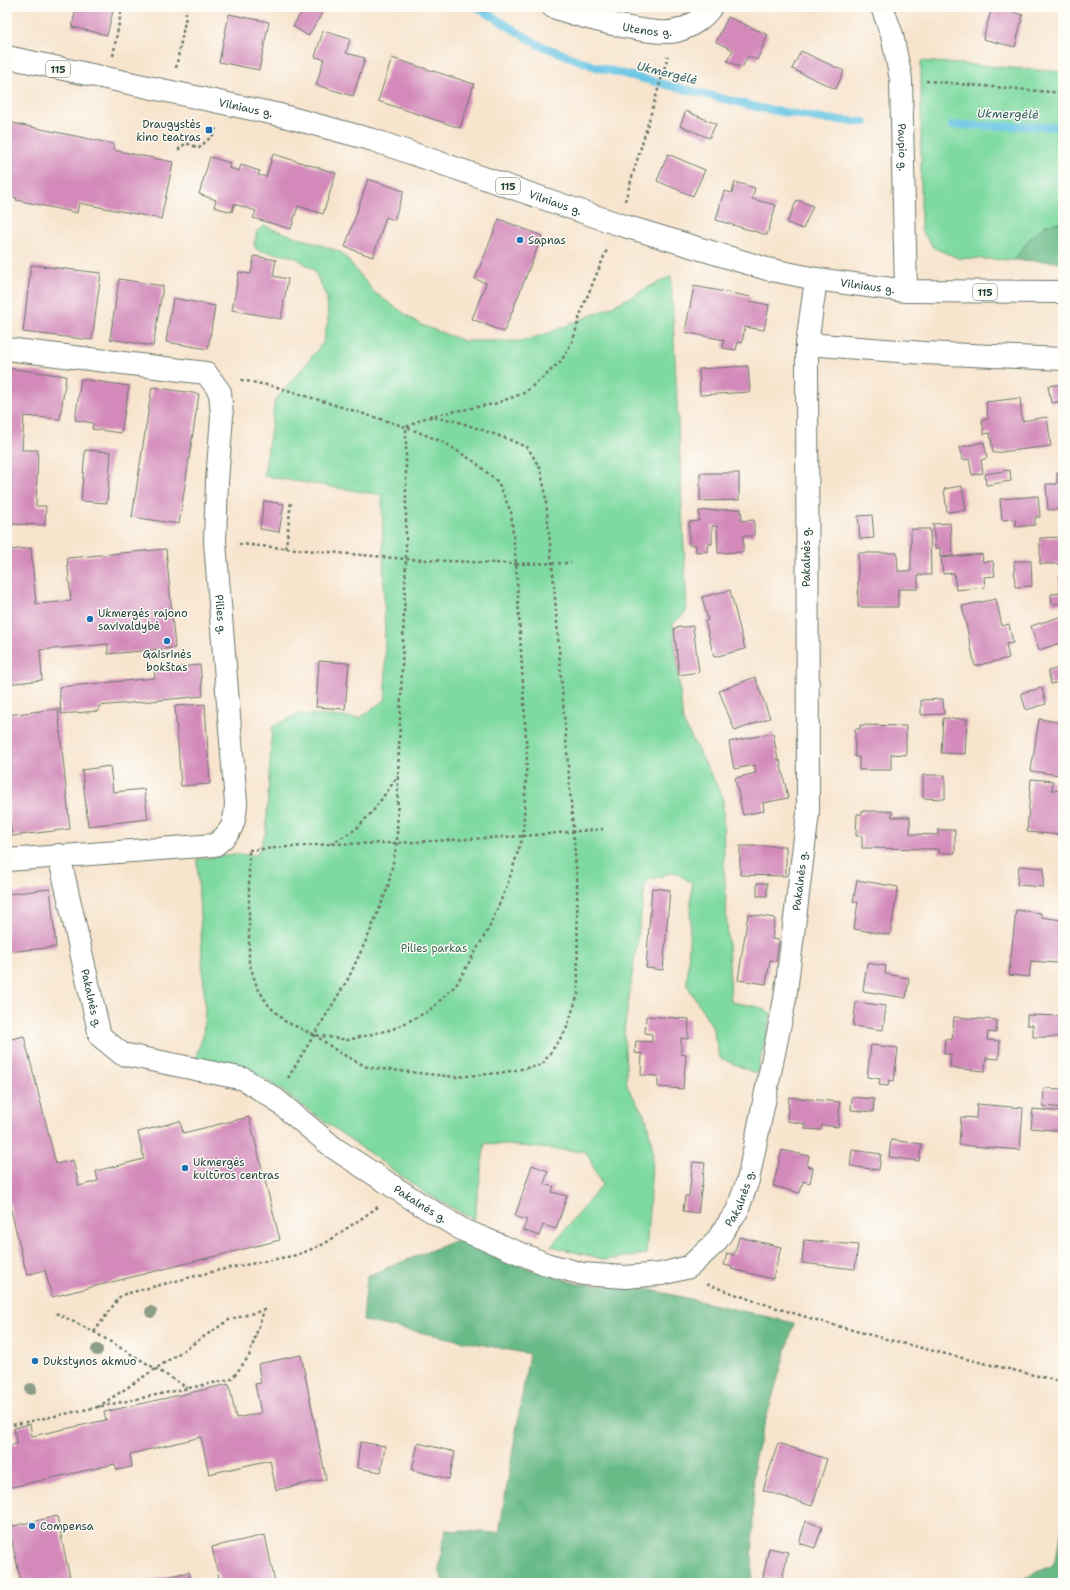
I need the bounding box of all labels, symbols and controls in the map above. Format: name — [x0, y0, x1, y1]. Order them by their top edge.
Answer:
street label: Utenos g. — [621, 19, 673, 40]
water label: Ukmergėlė — [635, 58, 699, 88]
road number: 115 — [46, 61, 70, 77]
street label: Vilniaus g. — [217, 95, 274, 121]
water label: Ukmergėlė — [977, 105, 1039, 123]
place label: Draugystės kino teatras — [136, 117, 201, 145]
street label: Paupio g. — [894, 123, 910, 172]
marker: Draugystės kino teatras — [204, 125, 214, 135]
road number: 115 — [496, 178, 520, 194]
street label: Vilniaus g. — [527, 187, 584, 219]
place label: Sapnas — [528, 233, 566, 248]
marker: Sapnas — [515, 235, 525, 245]
street label: Vilniaus g. — [839, 275, 896, 297]
road number: 115 — [973, 284, 997, 300]
street label: Pakalnės g. — [799, 527, 814, 587]
street label: Pilies g. — [211, 594, 229, 635]
place label: Ukmergės rajono savivaldybė — [98, 606, 188, 634]
marker: Ukmergės rajono savivaldybė — [85, 614, 95, 624]
marker: Gaisrinės bokštas — [162, 636, 172, 646]
place label: Gaisrinės bokštas — [142, 647, 192, 675]
street label: Pakalnės g. — [789, 850, 811, 912]
park label: Pilies parkas — [401, 941, 467, 956]
street label: Pakalnės g. — [77, 967, 105, 1030]
place label: Ukmergės kultūros centras — [193, 1155, 279, 1183]
marker: Ukmergės kultūros centras — [180, 1163, 190, 1173]
street label: Pakalnės g. — [721, 1169, 758, 1230]
street label: Pakalnės g. — [391, 1182, 450, 1227]
place label: Dukstynos akmuo — [43, 1354, 137, 1369]
marker: Dukstynos akmuo — [30, 1356, 40, 1366]
place label: Compensa — [40, 1519, 94, 1534]
marker: Compensa — [27, 1521, 37, 1531]

